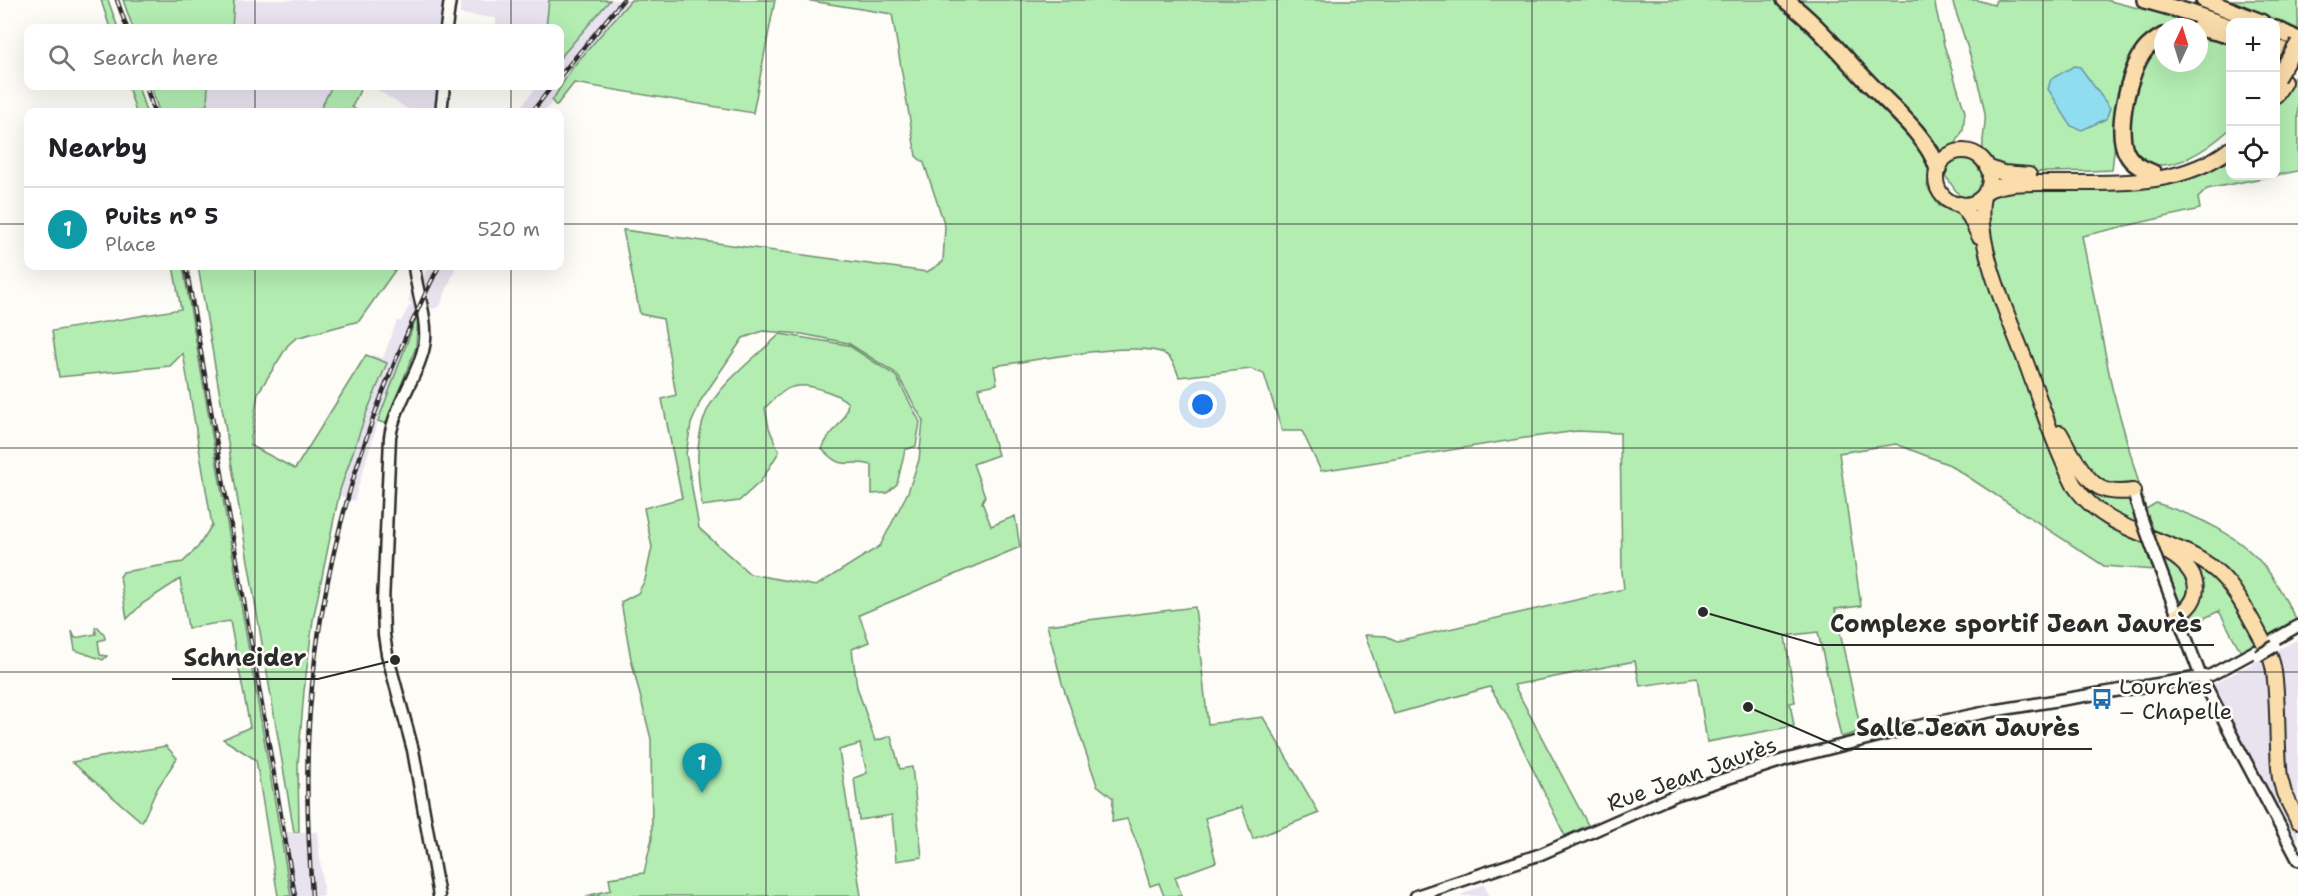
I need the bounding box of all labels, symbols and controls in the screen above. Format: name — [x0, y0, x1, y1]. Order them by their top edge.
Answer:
north arrow — [2154, 18, 2208, 72]
map controls — [2226, 18, 2280, 180]
button: + — [2226, 18, 2280, 72]
search box — [24, 24, 564, 90]
icon: search — [45, 41, 78, 74]
text: Search here — [93, 43, 219, 72]
button: − — [2226, 72, 2280, 126]
button: locate — [2226, 126, 2280, 180]
text: Nearby — [48, 130, 147, 165]
text: Puits n° 5 — [105, 202, 218, 231]
text: 1 — [63, 216, 72, 242]
text: 520 m — [477, 216, 540, 242]
text: Place — [105, 231, 156, 257]
your location — [1188, 390, 1217, 419]
callout: Complexe sportif Jean Jaurès — [1818, 603, 2214, 645]
text: Complexe sportif Jean Jaurès — [1830, 608, 2202, 640]
callout: Schneider — [172, 637, 318, 679]
text: Schneider — [184, 642, 307, 674]
place label: Lourches – Chapelle — [2119, 672, 2232, 726]
bus stop icon: Lourches – Chapelle — [2090, 687, 2114, 711]
callout: Salle Jean Jaurès — [1844, 707, 2092, 749]
text: Salle Jean Jaurès — [1856, 712, 2080, 744]
street label: Rue Jean Jaurès — [1603, 730, 1781, 818]
pin: 1 — [682, 744, 722, 793]

